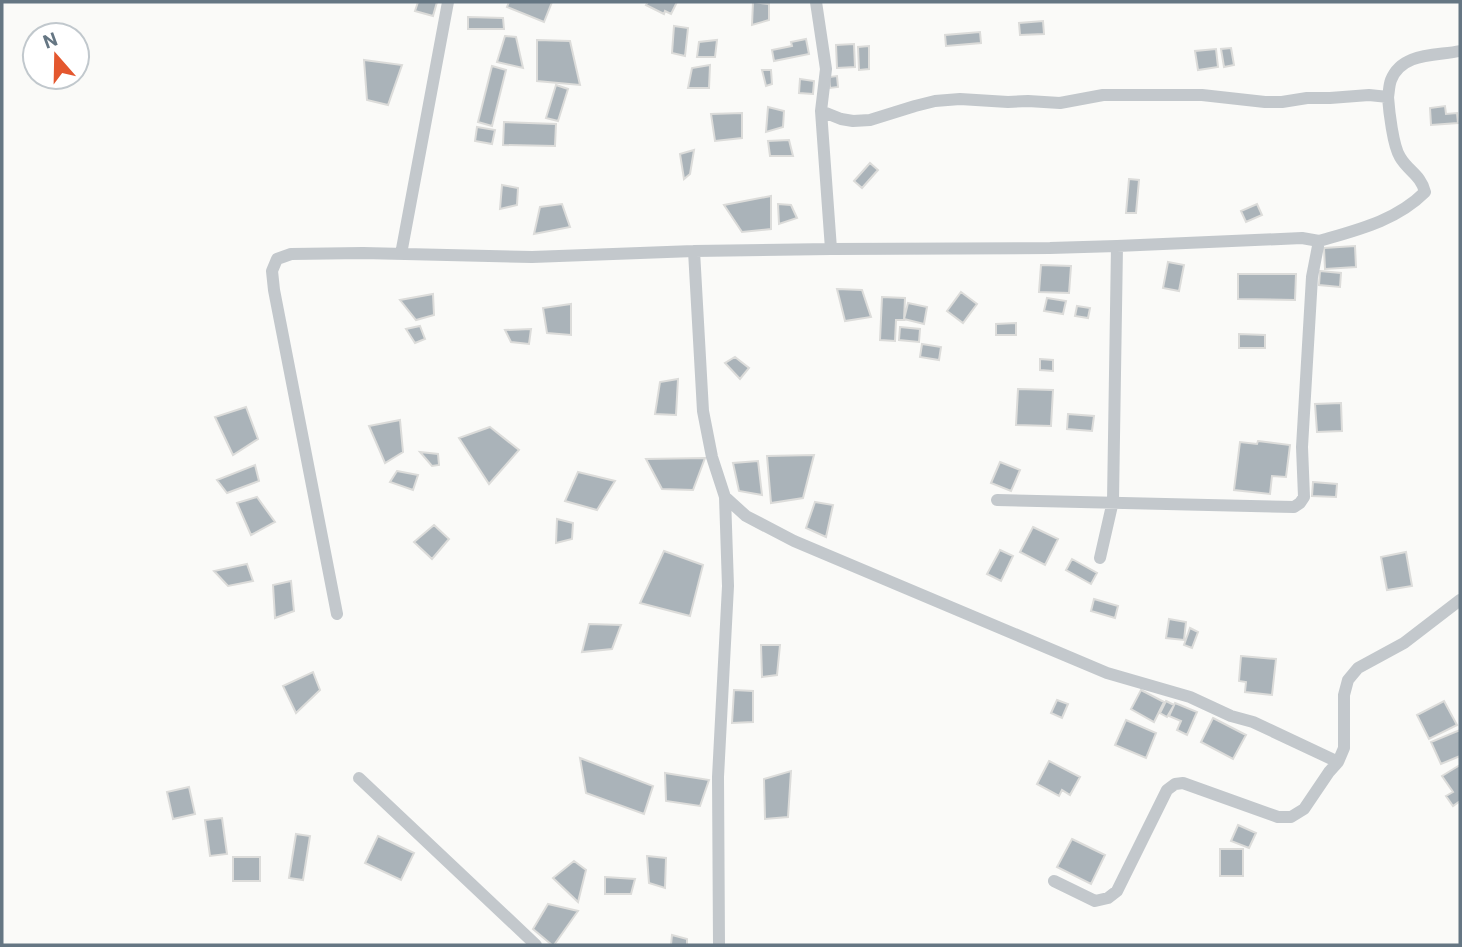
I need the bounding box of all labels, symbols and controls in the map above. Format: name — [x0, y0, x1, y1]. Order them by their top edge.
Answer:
north arrow — [21, 21, 91, 91]
text: N — [40, 27, 61, 54]

